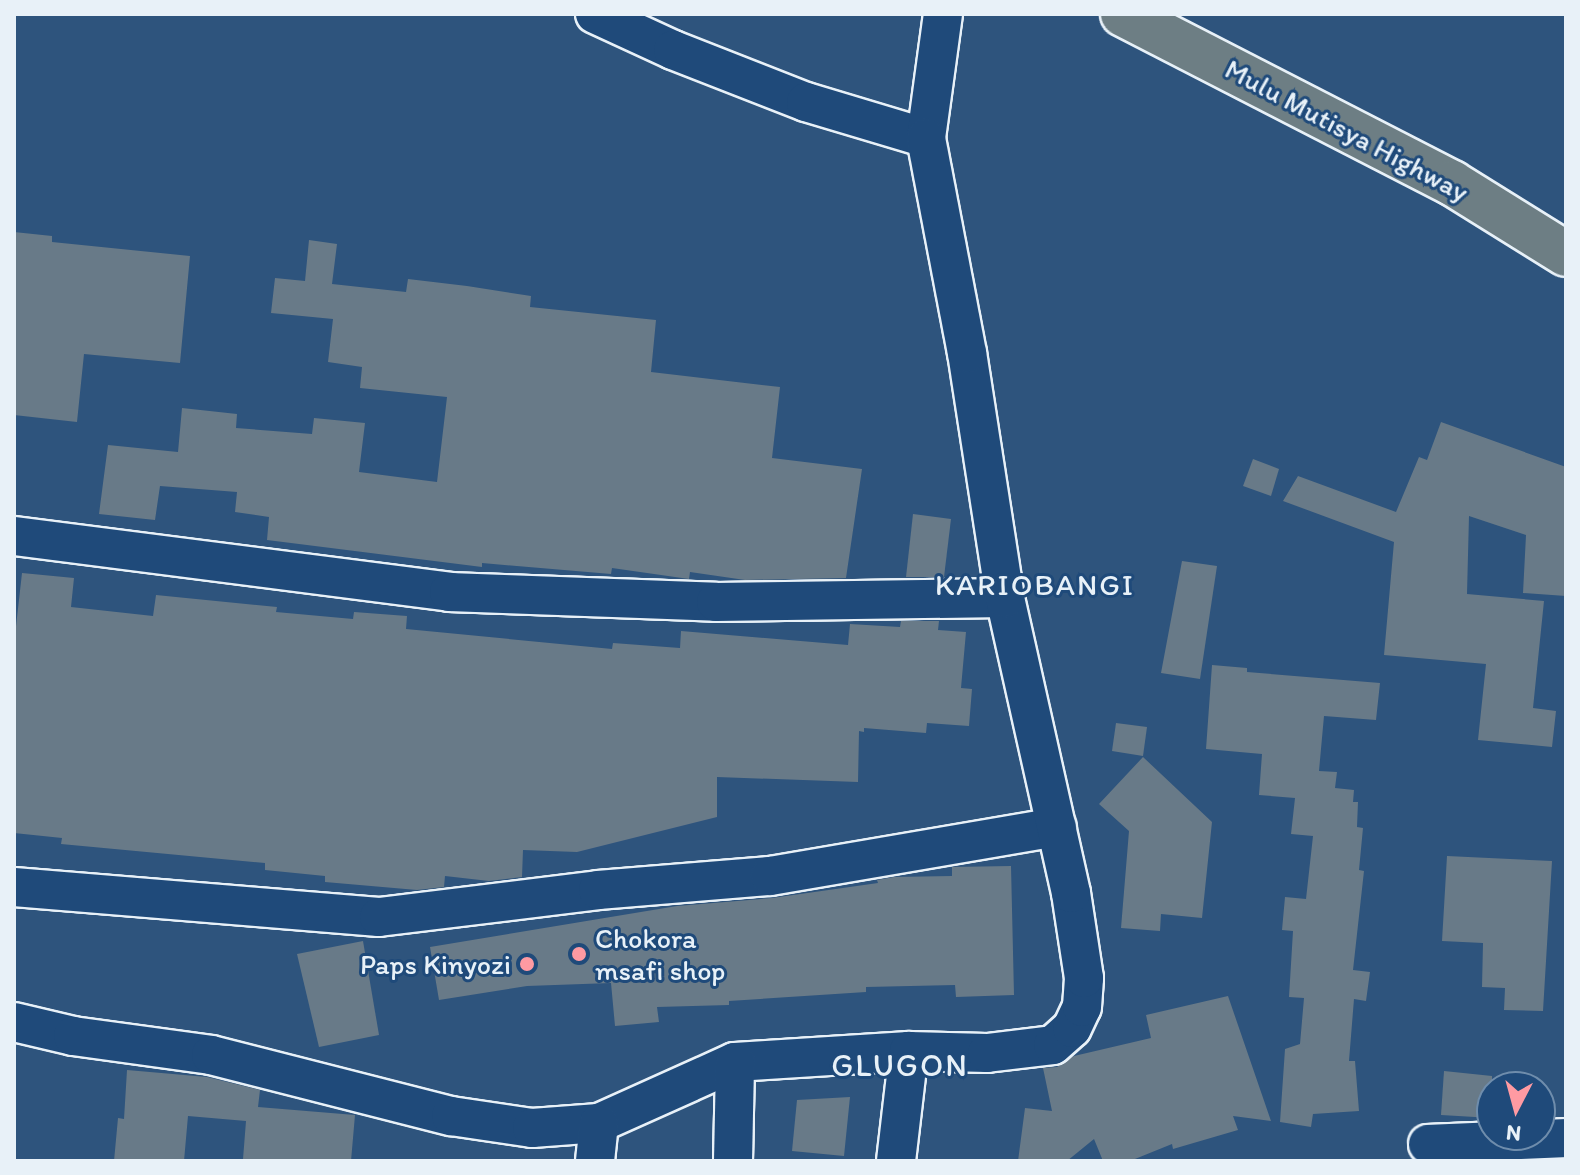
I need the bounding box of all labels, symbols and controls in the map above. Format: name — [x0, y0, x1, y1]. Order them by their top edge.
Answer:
street label: Mulu Mutisya Highway — [1220, 52, 1474, 208]
district label: KARIOBANGI — [938, 567, 1132, 603]
place label: Chokora msafi shop — [595, 921, 726, 987]
marker: Chokora msafi shop — [570, 945, 588, 963]
place label: Paps Kinyozi — [359, 947, 511, 981]
marker: Paps Kinyozi — [518, 955, 536, 973]
district label: GLUGON — [831, 1046, 969, 1084]
north arrow — [1476, 1071, 1556, 1151]
text: N — [1505, 1119, 1522, 1148]

